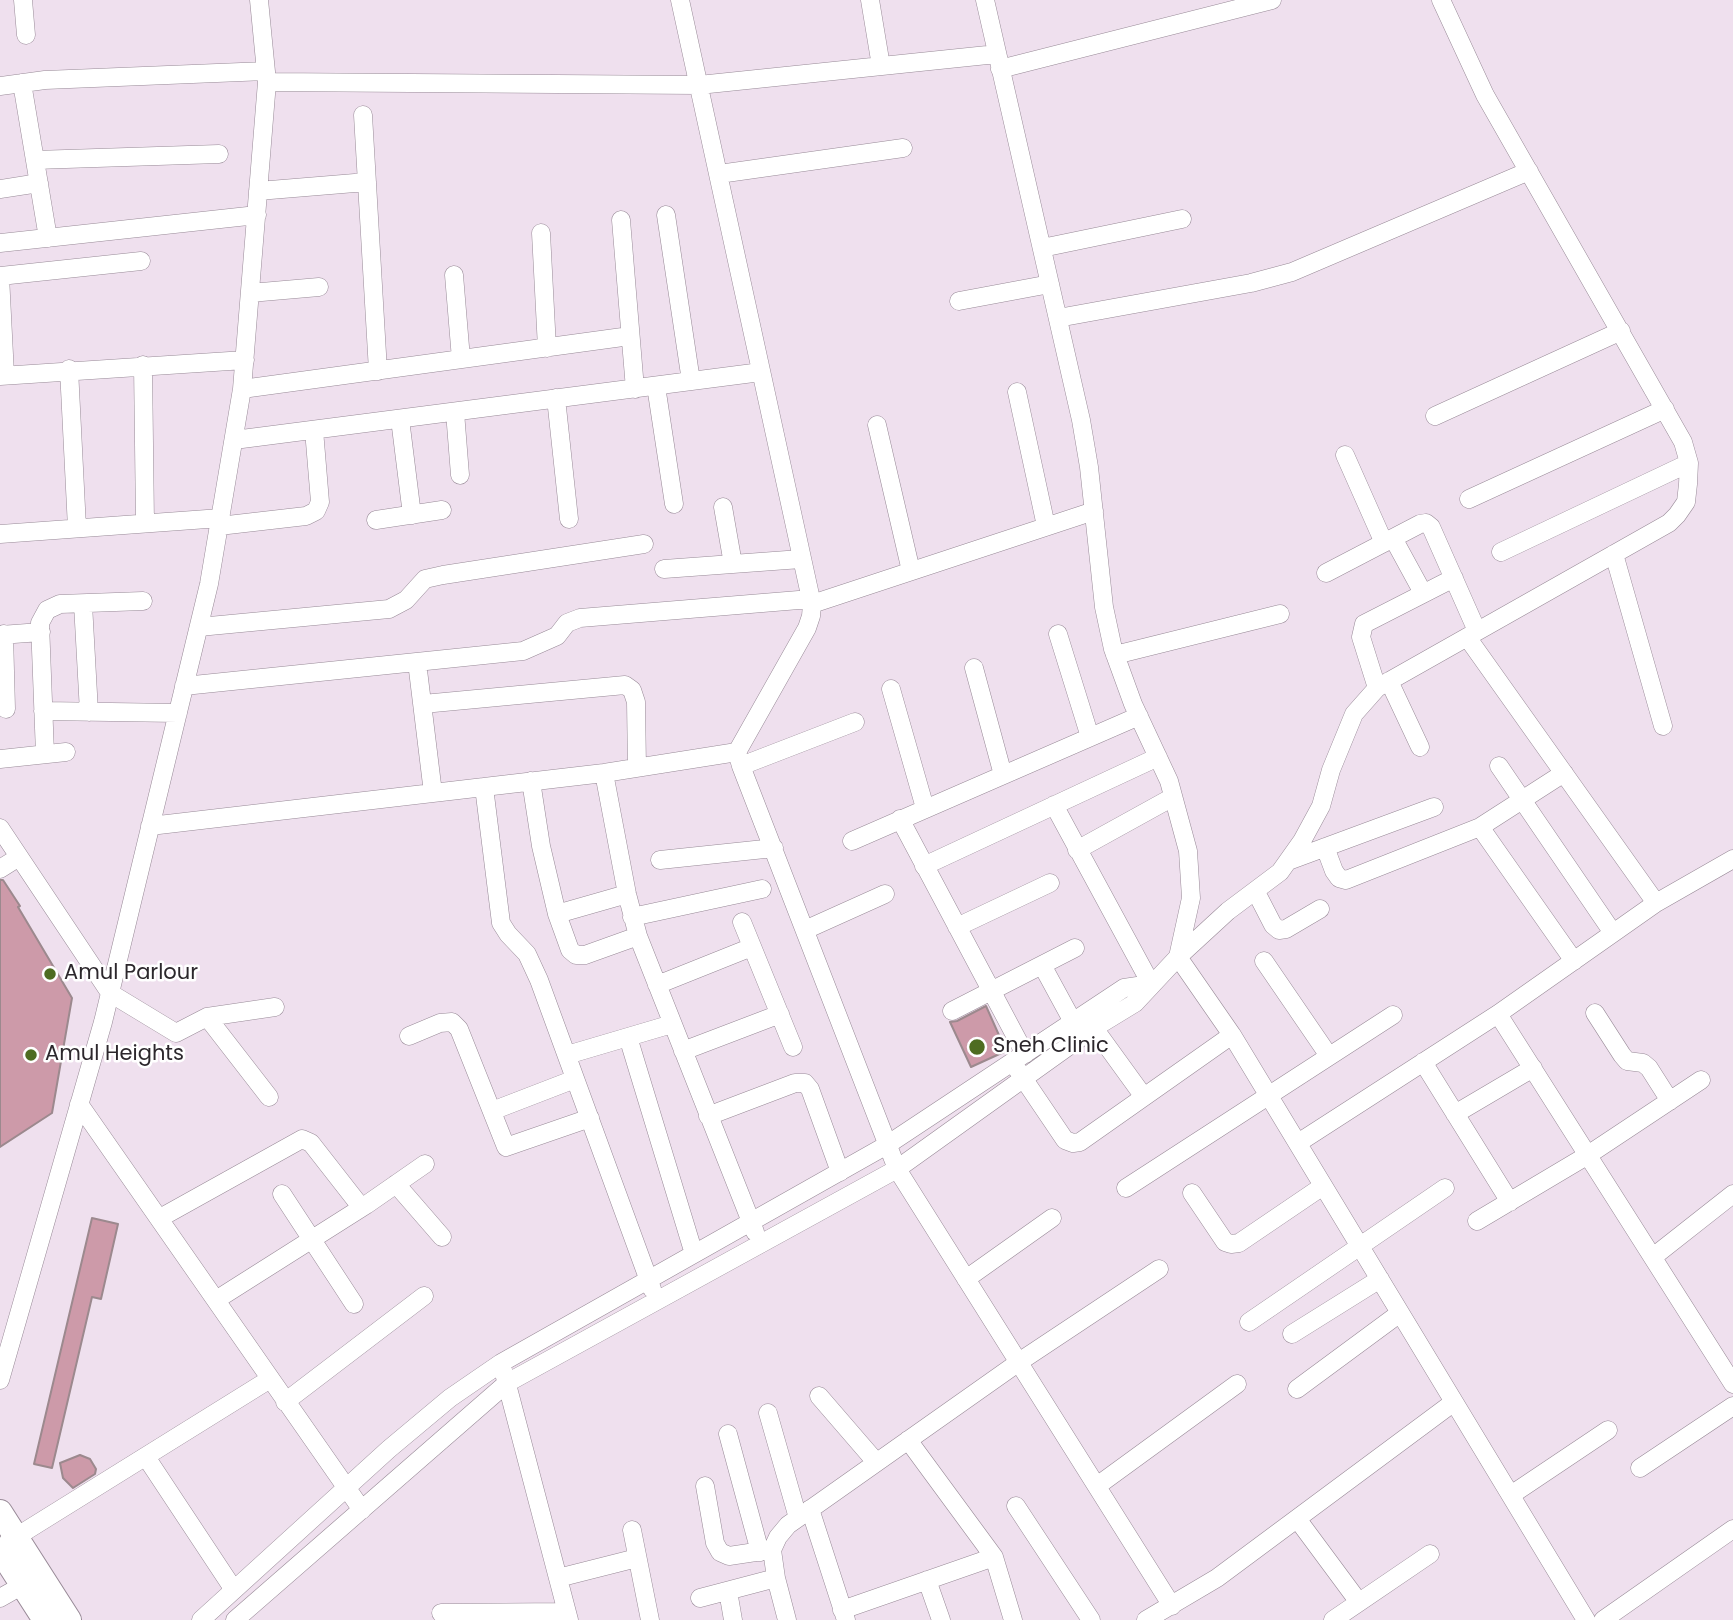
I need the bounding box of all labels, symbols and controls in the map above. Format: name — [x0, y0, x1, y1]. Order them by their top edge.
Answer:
place label: Amul Parlour — [64, 961, 198, 987]
marker: Amul Parlour — [42, 966, 58, 982]
place label: Sneh Clinic — [993, 1034, 1109, 1060]
marker: Sneh Clinic — [967, 1037, 987, 1057]
place label: Amul Heights — [45, 1042, 184, 1068]
marker: Amul Heights — [23, 1047, 39, 1063]

